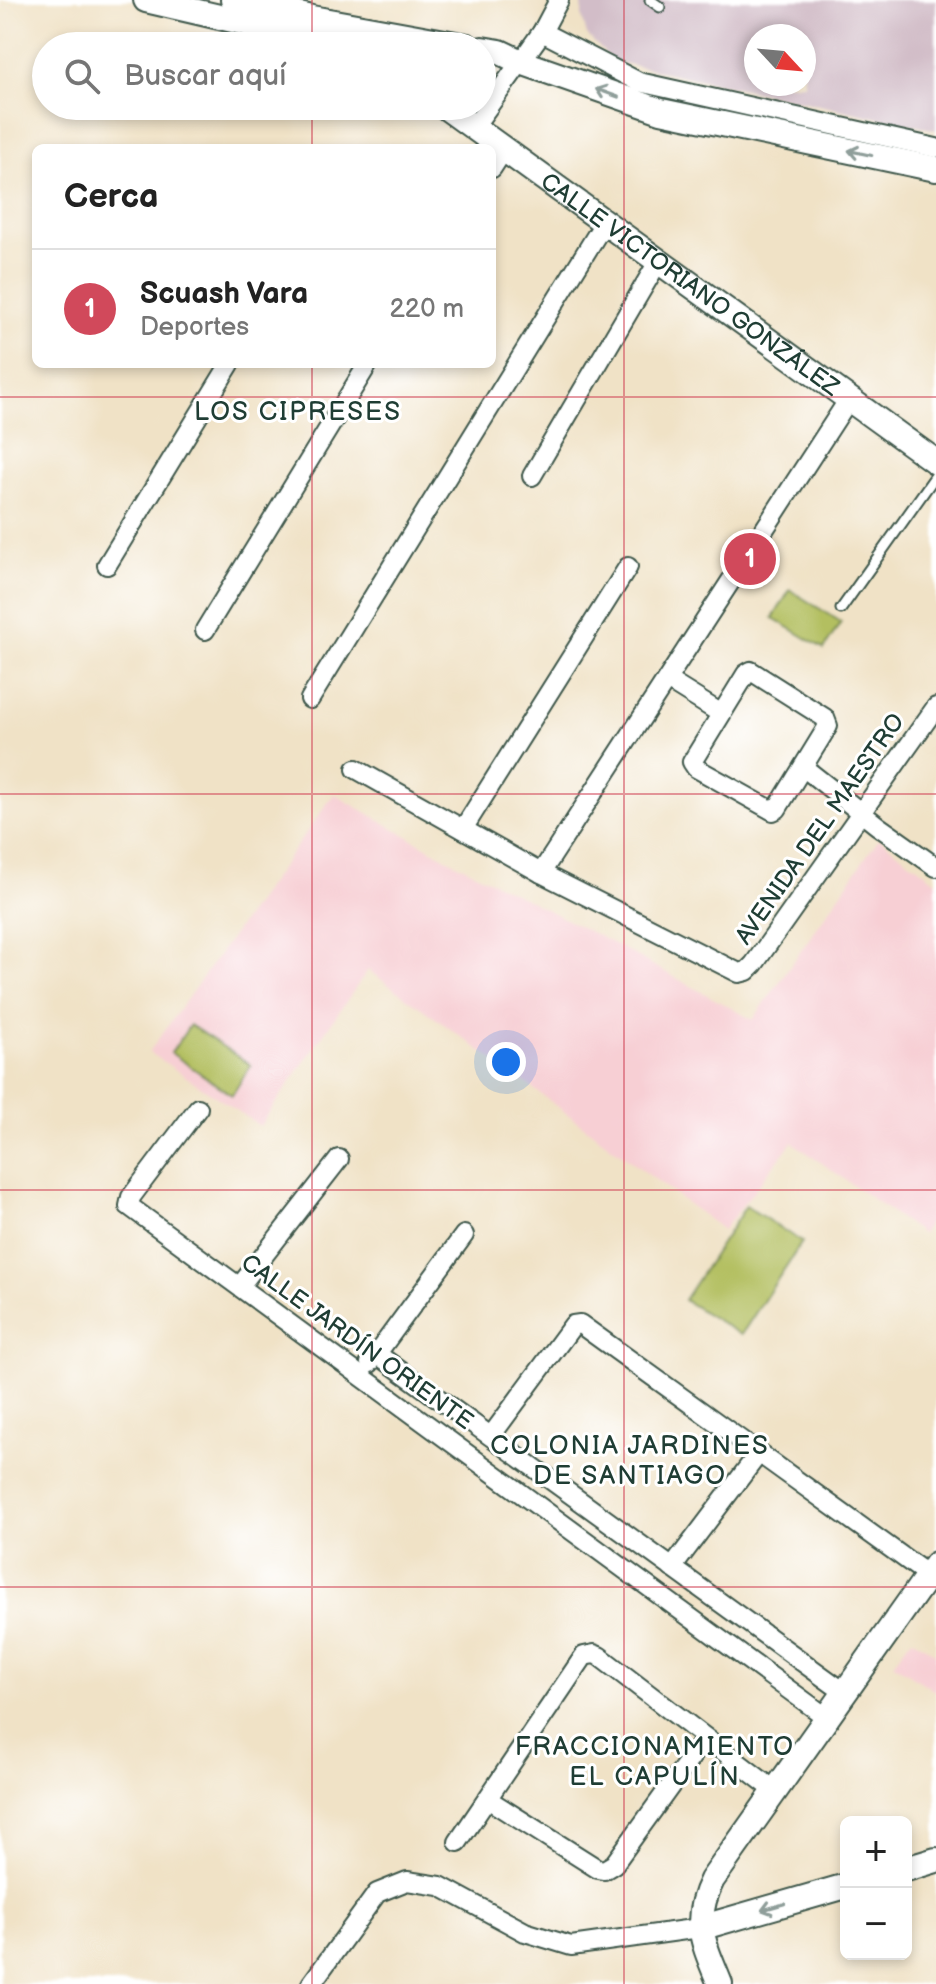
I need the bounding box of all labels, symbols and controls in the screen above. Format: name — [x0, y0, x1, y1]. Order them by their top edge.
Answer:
north arrow — [744, 24, 816, 96]
search box — [32, 32, 496, 120]
icon: search — [60, 54, 104, 98]
text: Buscar aquí — [124, 58, 286, 94]
one-way arrow — [595, 84, 620, 99]
one-way arrow — [847, 145, 873, 160]
street label: CALLE VICTORIANO GONZÁLEZ — [535, 166, 846, 402]
text: Cerca — [64, 176, 159, 217]
text: Scuash Vara — [140, 276, 308, 312]
text: 1 — [85, 294, 95, 325]
text: 220 m — [390, 294, 464, 325]
text: Deportes — [140, 312, 249, 343]
district label: LOS CIPRESES — [194, 397, 402, 428]
pin: 1 — [724, 529, 776, 589]
street label: AVENIDA DEL MAESTRO — [729, 708, 911, 950]
your location — [486, 1042, 526, 1082]
street label: CALLE JARDÍN ORIENTE — [235, 1247, 479, 1436]
district label: COLONIA JARDINES DE SANTIAGO — [490, 1431, 770, 1492]
district label: FRACCIONAMIENTO EL CAPULÍN — [515, 1732, 795, 1793]
map controls — [840, 1816, 912, 1960]
button: + — [840, 1816, 912, 1888]
button: − — [840, 1888, 912, 1960]
one-way arrow — [761, 1900, 787, 1915]

